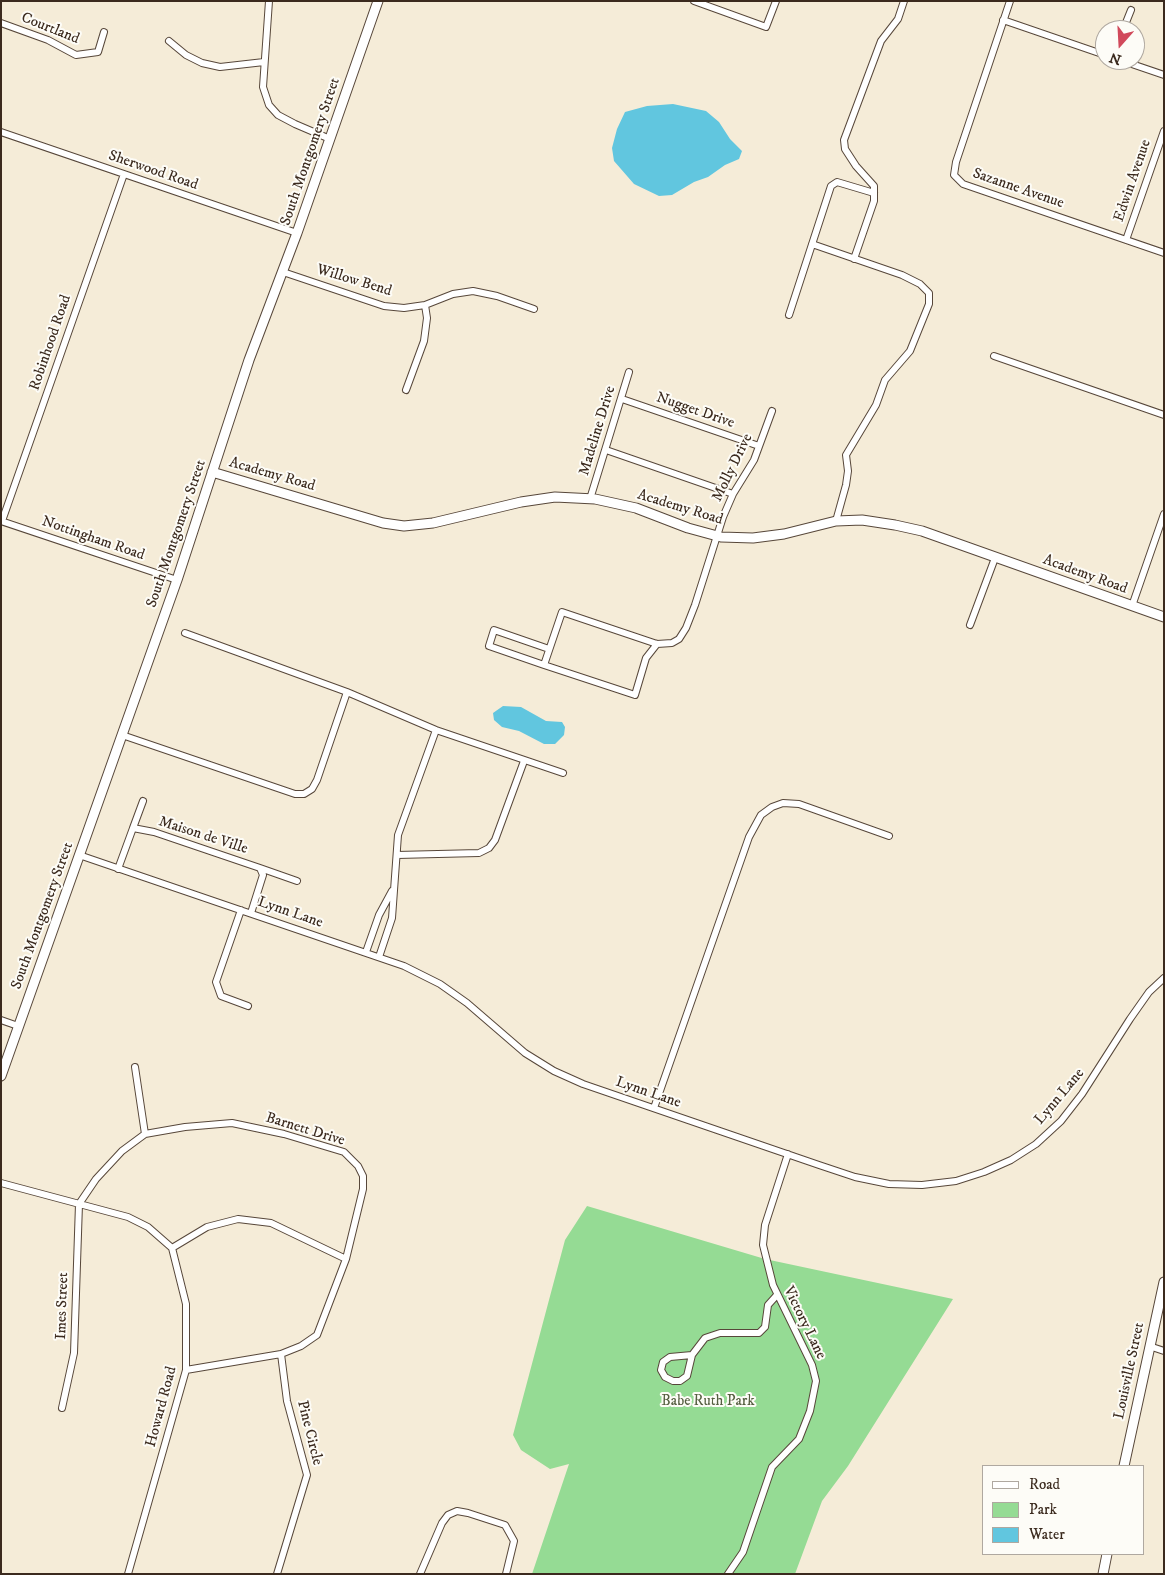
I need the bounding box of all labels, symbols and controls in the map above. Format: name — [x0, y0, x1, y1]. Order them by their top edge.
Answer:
street label: Courtland — [18, 9, 82, 49]
north arrow — [1095, 20, 1145, 70]
text: N — [1107, 48, 1124, 69]
street label: South Montgomery Street — [277, 76, 345, 228]
street label: Edwin Avenue — [1111, 138, 1155, 224]
street label: Sherwood Road — [106, 147, 200, 195]
street label: Sazanne Avenue — [970, 165, 1066, 213]
street label: Willow Bend — [314, 261, 394, 301]
street label: Robinhood Road — [26, 293, 76, 393]
street label: Madeline Drive — [576, 384, 620, 478]
street label: Nugget Drive — [654, 389, 736, 433]
street label: Molly Drive — [709, 431, 757, 505]
street label: Academy Road — [227, 454, 317, 496]
street label: South Montgomery Street — [143, 458, 211, 610]
street label: Academy Road — [635, 486, 725, 530]
street label: Nottingham Road — [39, 513, 147, 565]
street label: Academy Road — [1040, 551, 1130, 599]
street label: Maison de Ville — [156, 813, 250, 859]
street label: South Montgomery Street — [8, 840, 78, 992]
street label: Lynn Lane — [255, 893, 325, 933]
street label: Lynn Lane — [1031, 1065, 1089, 1129]
street label: Lynn Lane — [613, 1073, 683, 1113]
street label: Barnett Drive — [263, 1109, 347, 1151]
street label: Imes Street — [53, 1272, 73, 1340]
street label: Victory Lane — [779, 1284, 829, 1362]
street label: Louisville Street — [1111, 1321, 1149, 1421]
street label: Howard Road — [143, 1365, 181, 1449]
park label: Babe Ruth Park — [661, 1393, 755, 1411]
street label: Pine Circle — [292, 1399, 326, 1467]
legend — [982, 1465, 1145, 1555]
text: Road — [1029, 1475, 1060, 1494]
text: Park — [1029, 1500, 1057, 1519]
text: Water — [1029, 1525, 1065, 1544]

